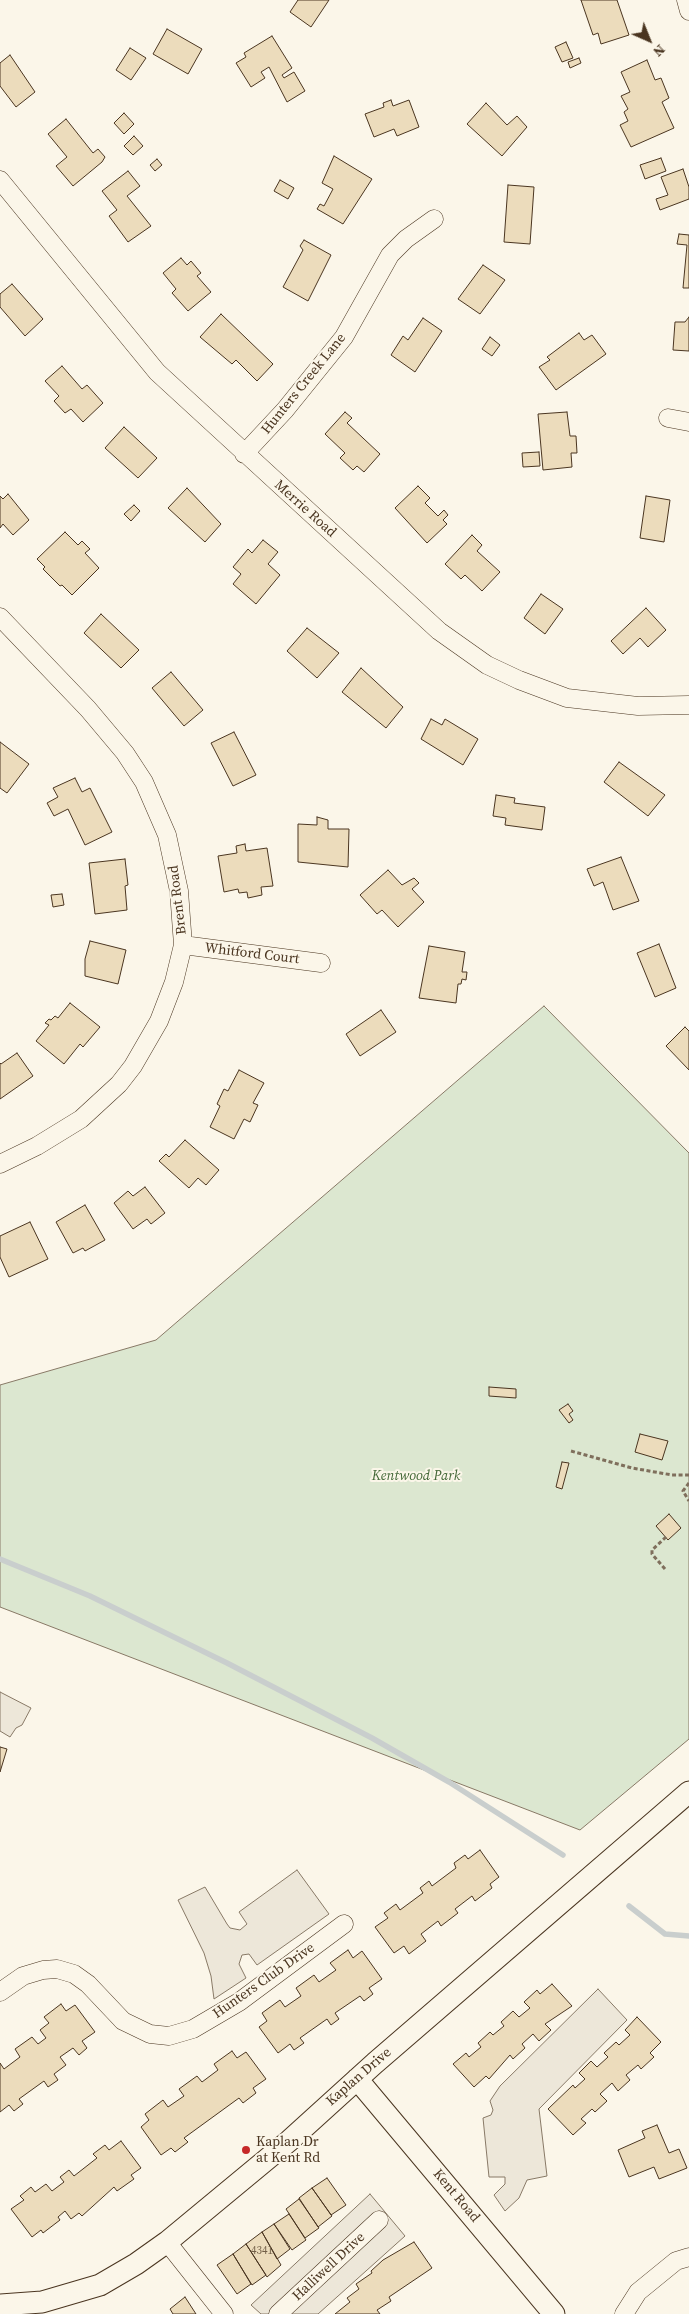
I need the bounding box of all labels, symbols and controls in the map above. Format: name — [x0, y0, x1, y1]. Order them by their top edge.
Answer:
north arrow — [624, 15, 674, 65]
text: N — [649, 40, 670, 62]
street label: Hunters Creek Lane — [258, 330, 350, 438]
street label: Merrie Road — [271, 477, 339, 541]
street label: Brent Road — [165, 864, 191, 936]
street label: Whitford Court — [204, 940, 300, 968]
park label: Kentwood Park — [372, 1468, 460, 1484]
street label: Hunters Club Drive — [210, 1940, 318, 2022]
street label: Kaplan Drive — [323, 2044, 395, 2110]
place label: Kaplan Dr at Kent Rd — [256, 2134, 320, 2166]
marker: Kaplan Dr at Kent Rd — [240, 2144, 252, 2156]
street label: Kent Road — [429, 2166, 483, 2226]
street label: Halliwell Drive — [289, 2229, 369, 2305]
house number: 4341 — [251, 2244, 273, 2258]

